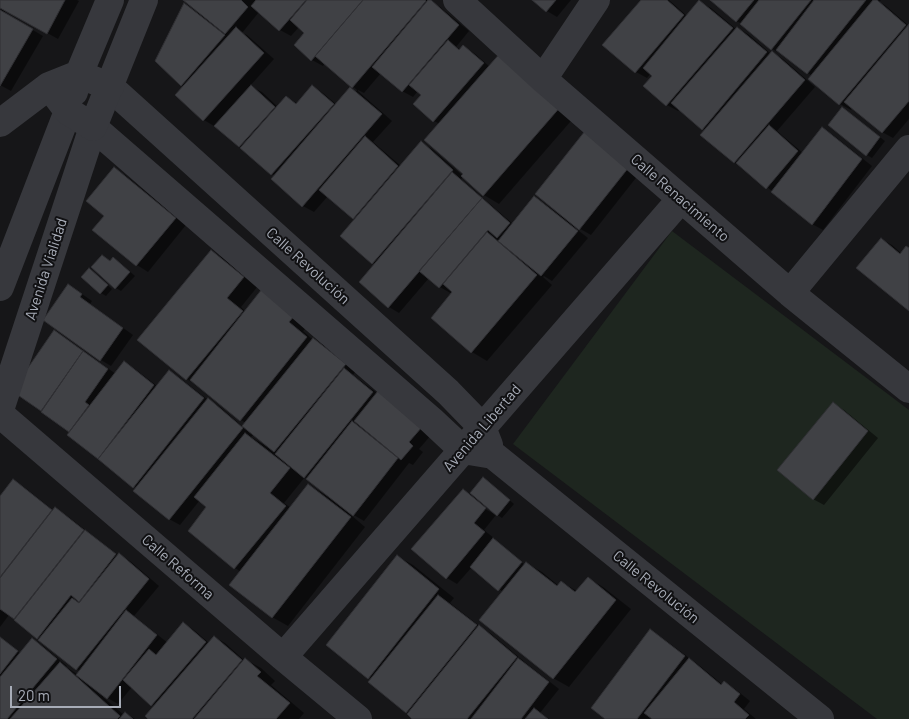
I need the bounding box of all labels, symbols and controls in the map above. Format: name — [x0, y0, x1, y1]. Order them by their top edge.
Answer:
street label: Calle Renacimiento — [627, 150, 733, 246]
street label: Avenida Vialidad — [21, 216, 71, 322]
street label: Calle Revolución — [263, 224, 353, 308]
street label: Avenida Libertad — [439, 381, 525, 475]
street label: Calle Reforma — [138, 531, 218, 603]
street label: Calle Revolución — [609, 547, 703, 627]
scale bar — [12, 676, 124, 708]
text: 20 m — [18, 686, 50, 704]

